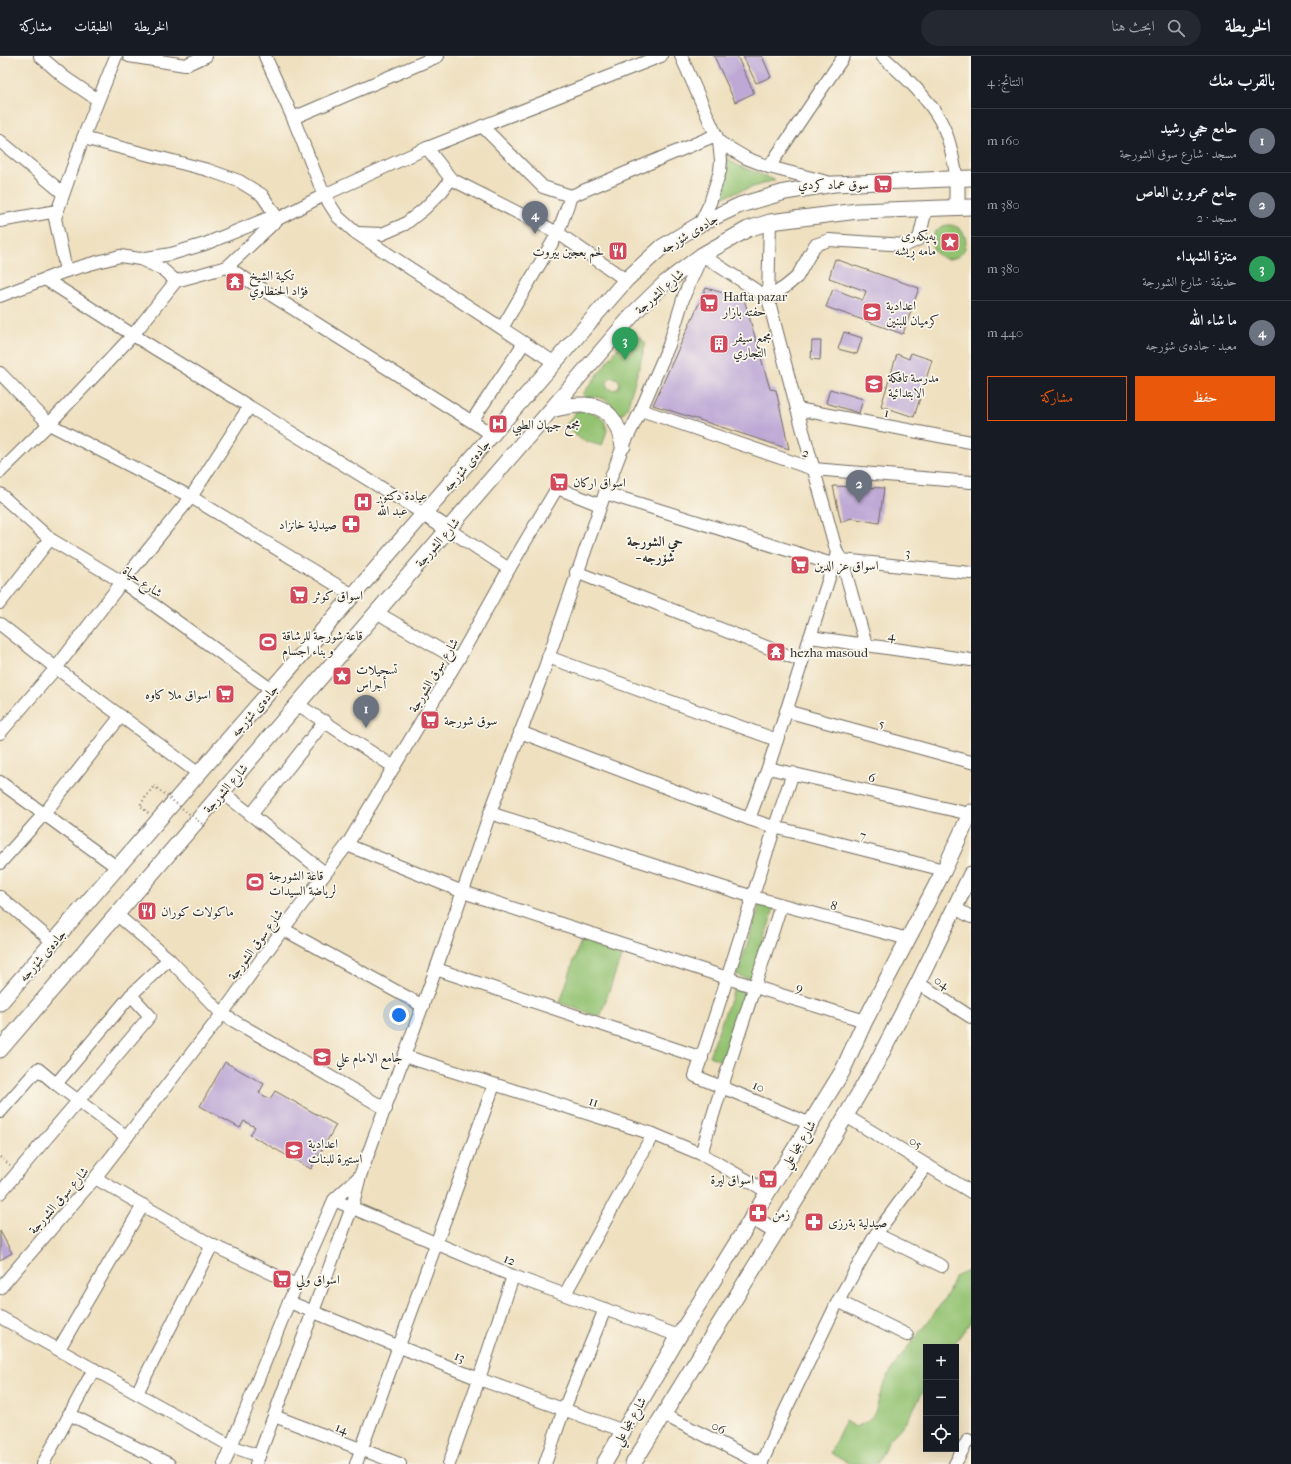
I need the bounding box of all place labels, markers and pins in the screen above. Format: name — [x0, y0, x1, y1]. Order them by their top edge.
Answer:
supermarket icon: سوق عماد کردي — [872, 173, 894, 195]
place label: سوق عماد کردي — [798, 177, 869, 195]
pin: 4 — [522, 201, 548, 234]
place label: پەیکەری مامە ڕیشە — [895, 228, 937, 261]
place icon: پەیکەری مامە ڕیشە — [939, 231, 961, 253]
restaurant icon: لحم بعجين بيروت — [607, 240, 629, 262]
place label: لحم بعجين بيروت — [533, 244, 604, 264]
place label: تكية الشيخ فؤاد الحنطاوي — [249, 268, 308, 301]
temple icon: تكية الشيخ فؤاد الحنطاوي — [224, 271, 246, 293]
place label: Hafta pazar حفته بازار — [721, 289, 788, 320]
supermarket icon: Hafta pazar حفته بازار — [698, 292, 720, 314]
place label: اعدادية كرميان للبنين — [886, 298, 940, 329]
school or university icon: اعدادية كرميان للبنين — [861, 301, 883, 323]
pin: 3 — [612, 327, 638, 360]
place label: مجمع سيفر التجاري — [731, 330, 772, 363]
building icon: مجمع سيفر التجاري — [708, 333, 730, 355]
place label: مدرسة تافكة الابتدائية — [887, 370, 939, 401]
school or university icon: مدرسة تافكة الابتدائية — [863, 373, 885, 395]
hospital icon: مجمع جيهان الطبي — [487, 413, 509, 435]
place label: مجمع جيهان الطبي — [512, 417, 580, 437]
pin: 2 — [846, 470, 872, 503]
supermarket icon: اسواق اركان — [548, 471, 570, 493]
place label: اسواق اركان — [573, 475, 626, 491]
place label: عيادة دكتور عبد الله — [375, 488, 428, 519]
hospital icon: عيادة دكتور عبد الله — [352, 491, 374, 513]
pharmacy icon: صيدلية خانزاد — [340, 513, 362, 535]
place label: صيدلية خانزاد — [279, 517, 337, 532]
supermarket icon: اسواق عز الدين — [789, 554, 811, 576]
place label: اسواق عز الدين — [814, 558, 879, 575]
supermarket icon: اسواق كوثر — [288, 584, 310, 606]
place label: اسواق كوثر — [311, 588, 363, 604]
place label: قاعة شورجة للرشاقة و بناء اجسام — [282, 628, 363, 662]
sports icon: قاعة شورجة للرشاقة و بناء اجسام — [257, 631, 279, 653]
temple icon: hezha masoud — [765, 641, 787, 663]
place label: hezha masoud — [790, 645, 869, 660]
place label: تسجيلات أجراس — [356, 662, 398, 693]
place icon: تسجيلات أجراس — [331, 665, 353, 687]
supermarket icon: اسواق ملا كاوه — [214, 683, 236, 705]
place label: اسواق ملا كاوه — [145, 687, 211, 703]
pin: 1 — [353, 695, 379, 728]
supermarket icon: سوق شورجة — [419, 709, 441, 731]
place label: سوق شورجة — [444, 713, 497, 729]
place label: قاعة الشورجة لرياضة السيدات — [269, 868, 336, 899]
sports icon: قاعة الشورجة لرياضة السيدات — [244, 871, 266, 893]
restaurant icon: ماكولات كوران — [136, 900, 158, 922]
place label: ماكولات كوران — [161, 904, 234, 920]
school or university icon: جامع الامام علي — [311, 1046, 333, 1068]
place label: جامع الامام علي — [336, 1050, 403, 1071]
place label: اعدادية استيرة للبنات — [308, 1136, 363, 1167]
school or university icon: اعدادية استيرة للبنات — [283, 1139, 305, 1161]
supermarket icon: اسواق ليرة — [757, 1168, 779, 1190]
place label: اسواق ليرة — [711, 1172, 754, 1188]
pharmacy icon: زمن — [747, 1202, 769, 1224]
place label: زمن — [772, 1206, 790, 1223]
pharmacy icon: صيدلية بةرزى — [803, 1211, 825, 1233]
place label: صيدلية بةرزى — [828, 1215, 887, 1231]
supermarket icon: اسواق ولي — [271, 1268, 293, 1290]
place label: اسواق ولي — [296, 1272, 340, 1291]

